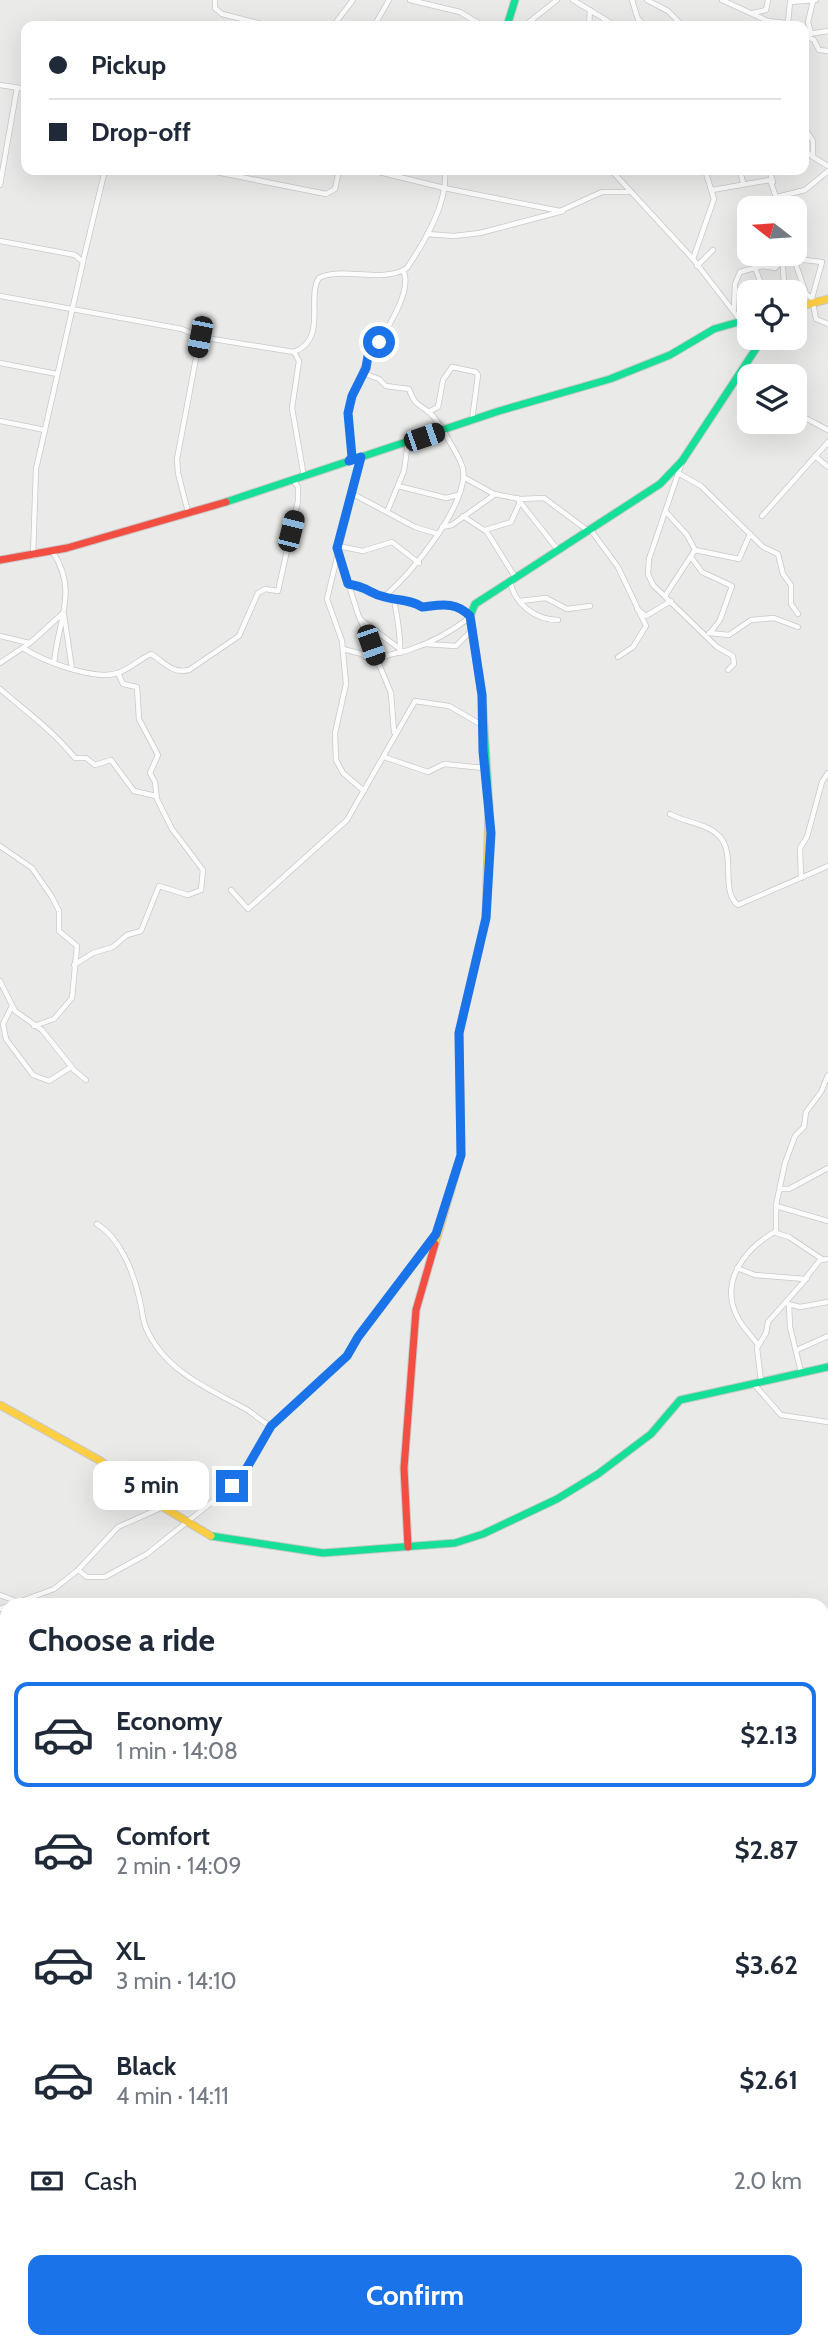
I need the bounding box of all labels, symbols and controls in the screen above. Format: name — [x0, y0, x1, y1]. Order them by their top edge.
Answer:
text: Pickup — [91, 49, 166, 81]
text: Drop-off — [91, 116, 191, 148]
north arrow — [737, 196, 807, 266]
map controls — [737, 196, 807, 434]
button: locate — [737, 280, 807, 350]
car — [186, 314, 215, 360]
route start — [363, 326, 395, 358]
button: layers — [737, 364, 807, 434]
car — [401, 420, 448, 454]
car — [276, 508, 307, 554]
car — [355, 622, 388, 668]
callout: 5 min — [92, 1462, 208, 1510]
route end — [216, 1470, 248, 1502]
text: 5 min — [123, 1471, 179, 1499]
text: Choose a ride — [28, 1620, 215, 1659]
icon: car — [32, 1703, 95, 1766]
text: Economy — [116, 1705, 222, 1737]
text: $2.13 — [740, 1719, 798, 1751]
text: 1 min · 14:08 — [116, 1737, 238, 1765]
icon: car — [32, 1818, 95, 1881]
text: Comfort — [116, 1820, 210, 1852]
text: $2.87 — [734, 1834, 798, 1866]
text: 2 min · 14:09 — [116, 1852, 242, 1880]
icon: car — [32, 1933, 95, 1996]
text: XL — [116, 1935, 145, 1967]
text: $3.62 — [735, 1949, 798, 1981]
text: 3 min · 14:10 — [116, 1967, 236, 1995]
icon: car — [32, 2048, 95, 2111]
text: Black — [116, 2050, 176, 2082]
text: $2.61 — [739, 2064, 798, 2096]
text: 4 min · 14:11 — [116, 2082, 229, 2110]
icon: cash — [28, 2162, 66, 2200]
text: Cash — [84, 2165, 137, 2197]
text: 2.0 km — [734, 2167, 802, 2195]
button: Confirm — [28, 2255, 802, 2335]

